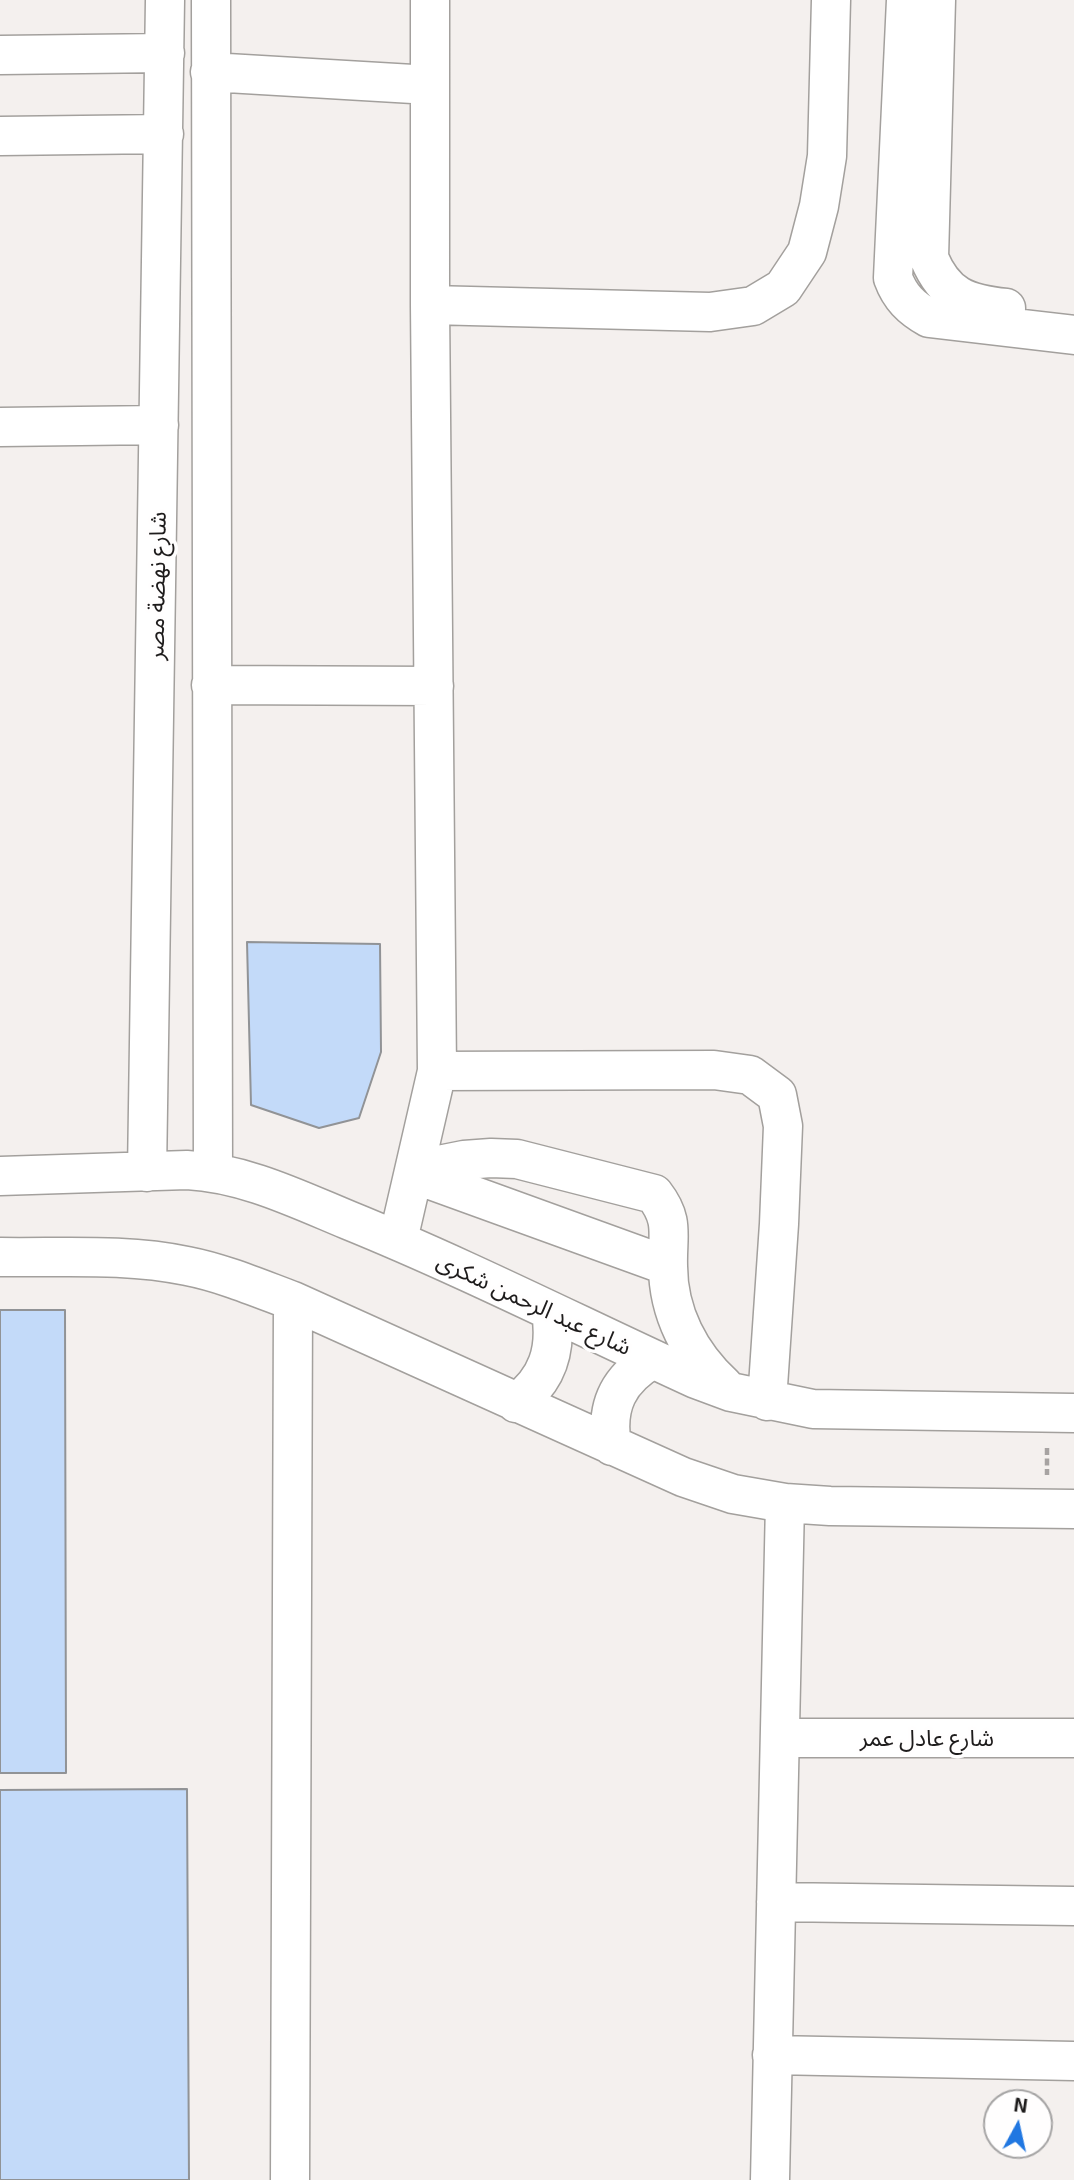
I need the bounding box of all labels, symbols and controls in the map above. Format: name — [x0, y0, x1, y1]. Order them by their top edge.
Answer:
street label: شارع نهضة مصر — [142, 511, 172, 661]
street label: شارع عبد الرحمن شكرى — [432, 1247, 636, 1361]
street label: شارع عادل عمر — [860, 1724, 994, 1752]
north arrow — [983, 2089, 1053, 2159]
text: N — [1012, 2092, 1029, 2117]

